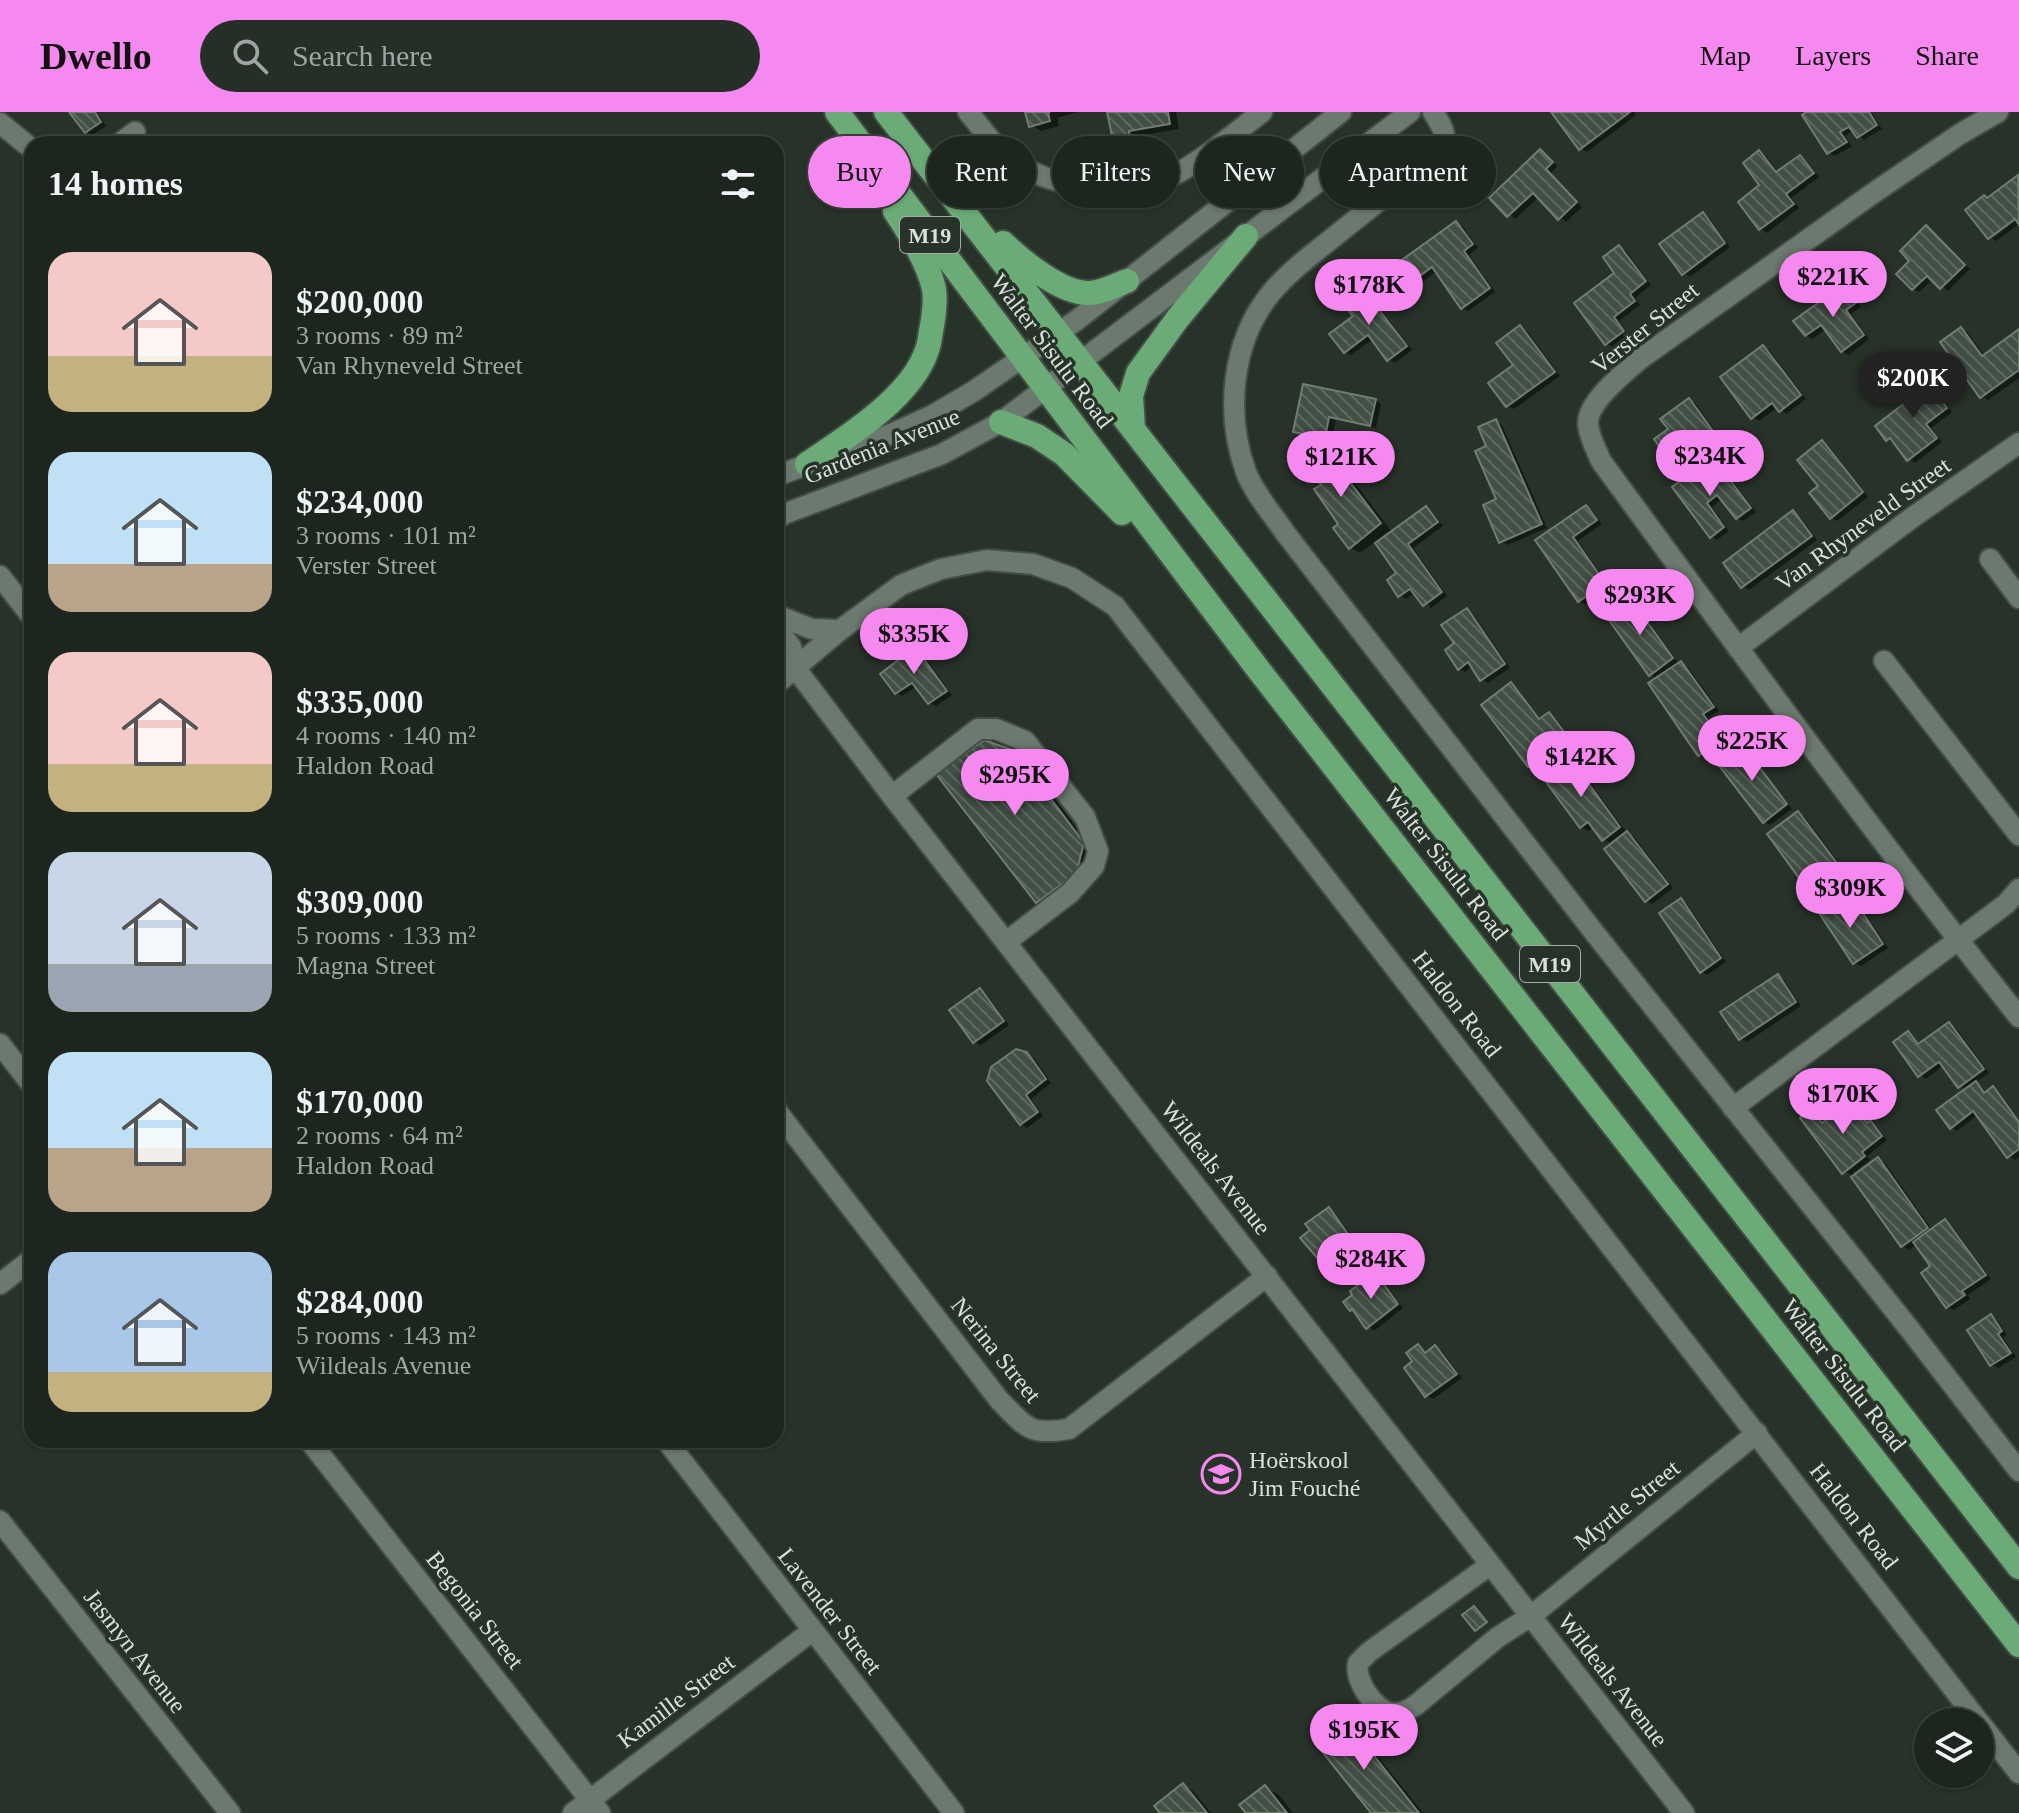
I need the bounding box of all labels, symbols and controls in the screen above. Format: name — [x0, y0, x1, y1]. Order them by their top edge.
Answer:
search box — [200, 20, 760, 92]
icon: search — [228, 34, 272, 78]
text: Dwello — [40, 35, 152, 77]
text: Search here — [292, 39, 433, 72]
text: Map — [1700, 40, 1751, 71]
text: Layers — [1795, 40, 1871, 71]
text: Share — [1915, 40, 1979, 71]
chip: Buy — [808, 136, 911, 208]
chip: Rent — [927, 136, 1036, 208]
chip: Filters — [1052, 136, 1179, 208]
chip: New — [1195, 136, 1304, 208]
chip: Apartment — [1320, 136, 1496, 208]
icon: filters — [716, 162, 760, 206]
text: 14 homes — [48, 165, 183, 202]
road number: M19 — [900, 217, 960, 253]
pin: $221K — [1777, 251, 1889, 319]
pin: $178K — [1313, 259, 1425, 327]
text: $221K — [1797, 262, 1869, 291]
street label: Walter Sisulu Road — [986, 269, 1118, 433]
text: $178K — [1333, 270, 1405, 299]
street label: Verster Street — [1586, 277, 1704, 379]
text: $200,000 — [296, 283, 424, 320]
icon: home — [112, 284, 208, 380]
text: 3 rooms · 89 m² — [296, 321, 463, 350]
text: Van Rhyneveld Street — [296, 351, 523, 380]
pin: $200K — [1857, 352, 1969, 420]
text: $200K — [1877, 363, 1949, 392]
street label: Gardenia Avenue — [800, 403, 964, 489]
pin: $234K — [1654, 430, 1766, 498]
pin: $121K — [1285, 431, 1397, 499]
text: $234K — [1674, 441, 1746, 470]
text: $121K — [1305, 442, 1377, 471]
street label: Van Rhyneveld Street — [1771, 452, 1956, 596]
text: $234,000 — [296, 483, 424, 520]
icon: home — [112, 484, 208, 580]
text: 3 rooms · 101 m² — [296, 521, 476, 550]
text: Verster Street — [296, 551, 437, 580]
pin: $293K — [1584, 569, 1696, 637]
text: $293K — [1604, 580, 1676, 609]
pin: $335K — [858, 608, 970, 676]
text: $335K — [878, 619, 950, 648]
text: $335,000 — [296, 683, 424, 720]
icon: home — [112, 684, 208, 780]
pin: $225K — [1696, 715, 1808, 783]
text: 4 rooms · 140 m² — [296, 721, 476, 750]
text: $225K — [1716, 726, 1788, 755]
pin: $142K — [1525, 731, 1637, 799]
text: $142K — [1545, 742, 1617, 771]
pin: $295K — [959, 749, 1071, 817]
text: Haldon Road — [296, 751, 434, 780]
text: $295K — [979, 760, 1051, 789]
street label: Walter Sisulu Road — [1378, 783, 1514, 945]
pin: $309K — [1794, 862, 1906, 930]
text: $309K — [1814, 873, 1886, 902]
text: $309,000 — [296, 883, 424, 920]
icon: home — [112, 884, 208, 980]
text: 5 rooms · 133 m² — [296, 921, 476, 950]
street label: Haldon Road — [1408, 946, 1506, 1062]
road number: M19 — [1520, 946, 1580, 982]
text: Magna Street — [296, 951, 435, 980]
pin: $170K — [1787, 1068, 1899, 1136]
text: $170K — [1807, 1079, 1879, 1108]
text: $170,000 — [296, 1083, 424, 1120]
icon: home — [112, 1084, 208, 1180]
street label: Wildeals Avenue — [1156, 1096, 1276, 1240]
text: 2 rooms · 64 m² — [296, 1121, 463, 1150]
text: Haldon Road — [296, 1151, 434, 1180]
pin: $284K — [1315, 1233, 1427, 1301]
text: $284K — [1335, 1244, 1407, 1273]
text: $284,000 — [296, 1283, 424, 1320]
icon: home — [112, 1284, 208, 1380]
street label: Nerina Street — [946, 1292, 1046, 1408]
street label: Walter Sisulu Road — [1776, 1294, 1912, 1456]
text: 5 rooms · 143 m² — [296, 1321, 476, 1350]
text: Wildeals Avenue — [296, 1351, 471, 1380]
place label: Hoërskool Jim Fouché — [1249, 1447, 1360, 1501]
school or university icon: Hoërskool Jim Fouché — [1200, 1453, 1242, 1495]
street label: Myrtle Street — [1569, 1455, 1685, 1555]
street label: Haldon Road — [1805, 1458, 1903, 1574]
street label: Lavender Street — [773, 1543, 887, 1679]
street label: Begonia Street — [421, 1546, 529, 1674]
street label: Jasmyn Avenue — [79, 1584, 191, 1718]
street label: Wildeals Avenue — [1553, 1608, 1673, 1752]
street label: Kamille Street — [613, 1649, 740, 1753]
pin: $195K — [1308, 1704, 1420, 1772]
map controls — [1914, 1708, 1994, 1788]
button: layers — [1914, 1708, 1994, 1788]
text: $195K — [1328, 1715, 1400, 1744]

